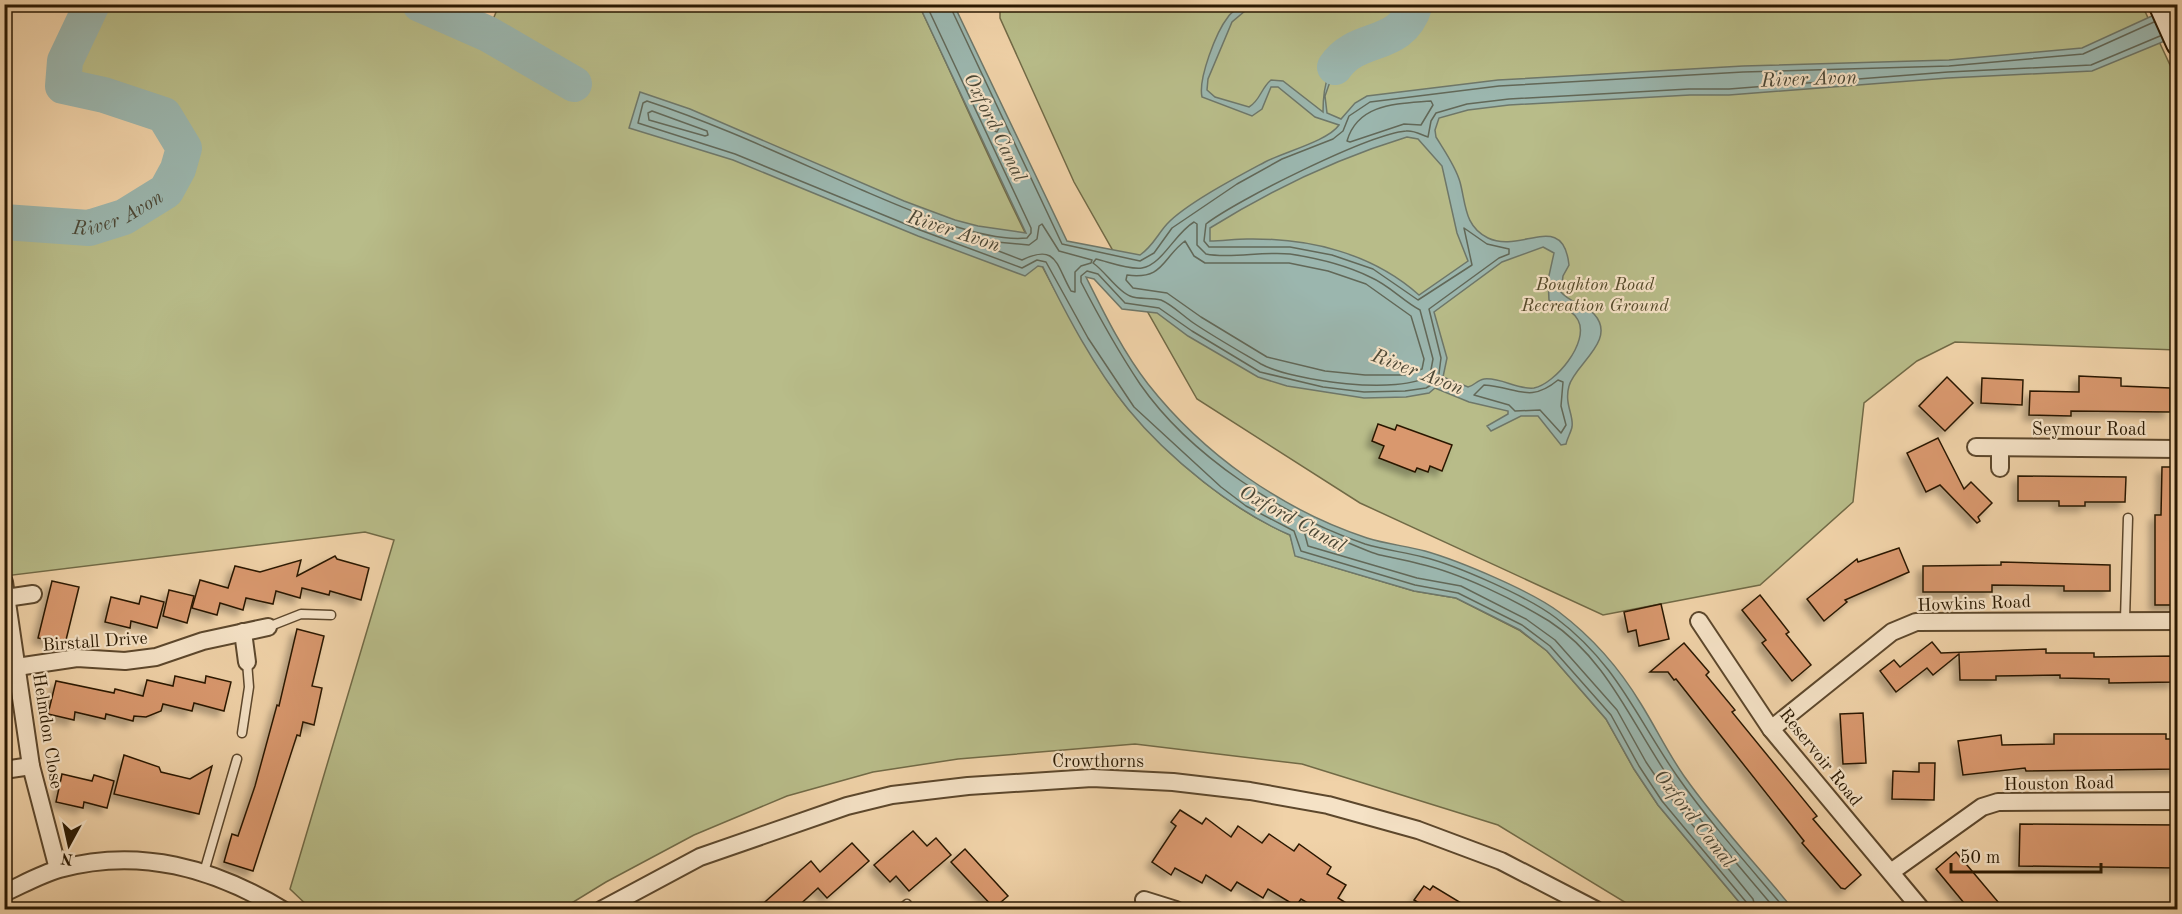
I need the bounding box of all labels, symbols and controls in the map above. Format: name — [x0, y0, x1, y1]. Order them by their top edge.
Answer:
water label: River Avon — [1760, 68, 1858, 92]
water label: Oxford Canal — [959, 70, 1029, 185]
water label: River Avon — [71, 187, 167, 240]
water label: River Avon — [904, 207, 1002, 256]
park label: Boughton Road Recreation Ground — [1520, 276, 1669, 315]
water label: River Avon — [1368, 346, 1466, 399]
street label: Seymour Road — [2032, 421, 2146, 439]
water label: Oxford Canal — [1236, 482, 1349, 557]
street label: Howkins Road — [1917, 593, 2031, 615]
street label: Birstall Drive — [42, 629, 148, 655]
street label: Helmdon Close — [29, 672, 65, 790]
street label: Reservoir Road — [1776, 705, 1865, 810]
street label: Crowthorns — [1052, 753, 1144, 771]
water label: Oxford Canal — [1649, 767, 1738, 872]
street label: Houston Road — [2004, 774, 2114, 794]
north arrow — [39, 815, 99, 875]
scale bar — [1951, 836, 2101, 874]
text: N — [59, 849, 74, 867]
text: 50 m — [1960, 849, 2000, 867]

